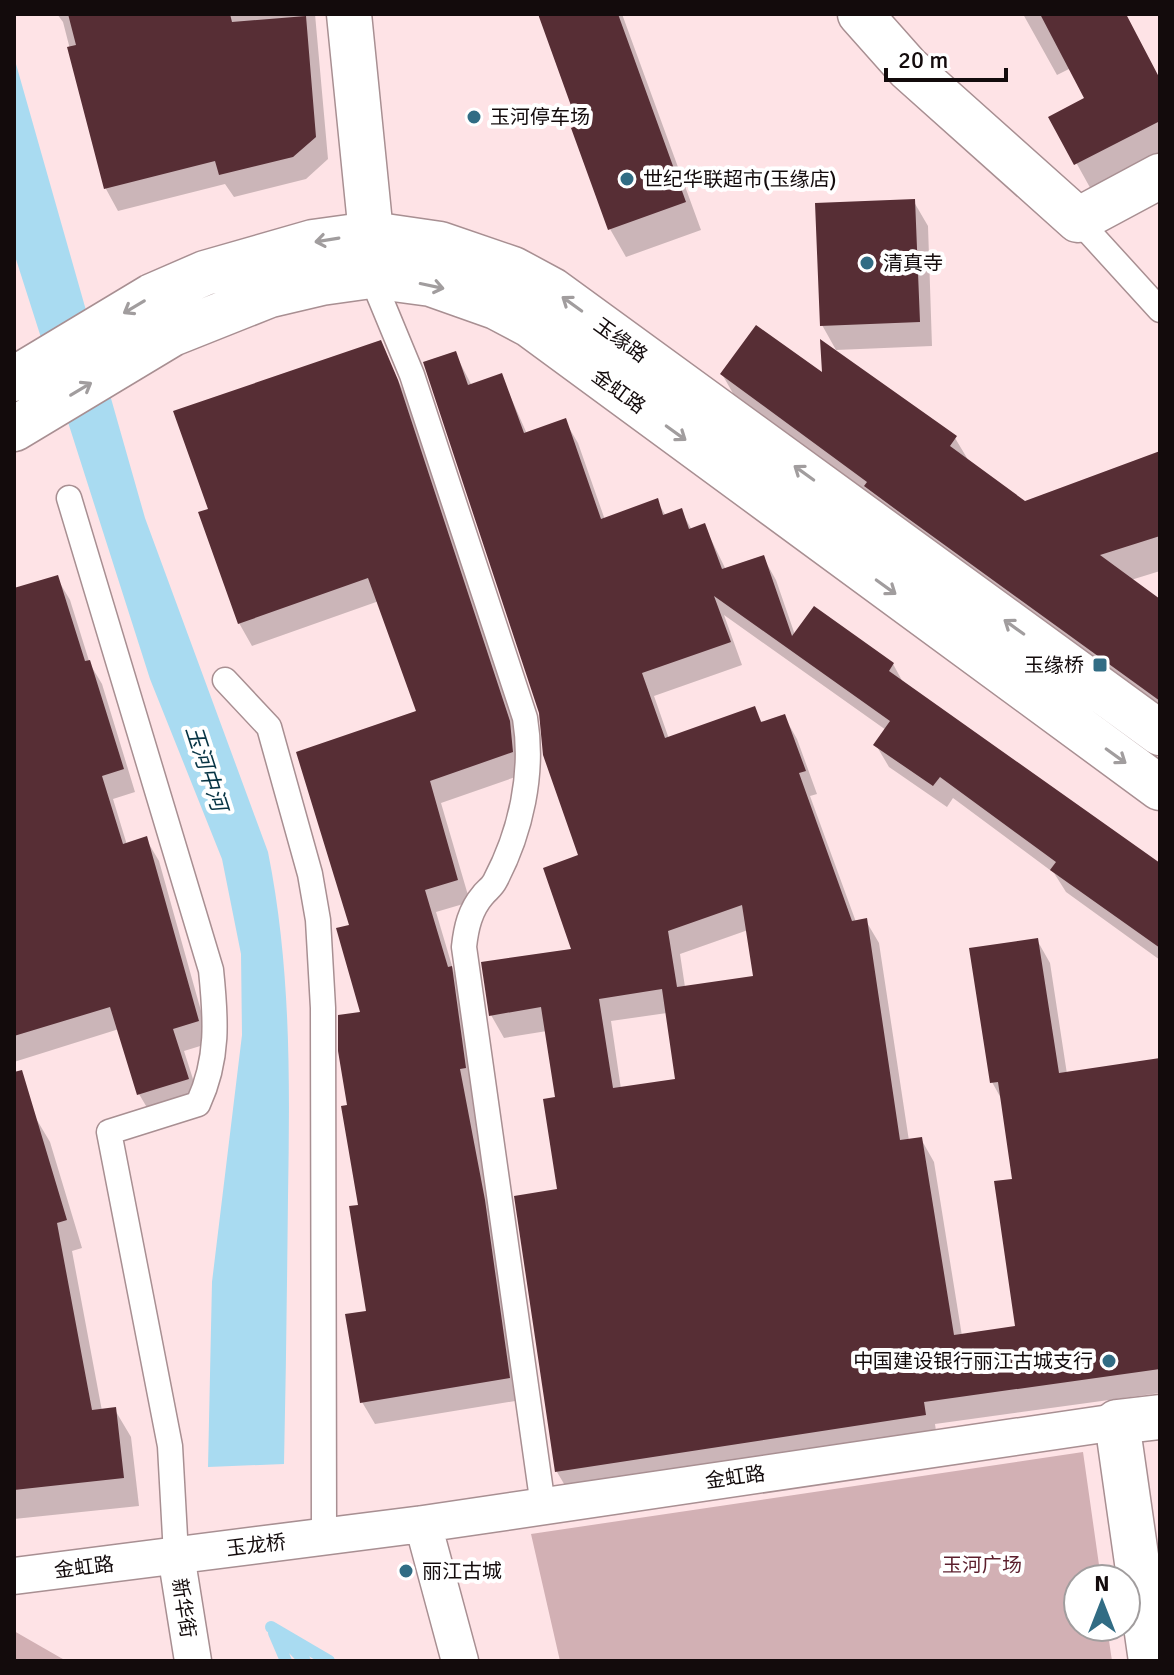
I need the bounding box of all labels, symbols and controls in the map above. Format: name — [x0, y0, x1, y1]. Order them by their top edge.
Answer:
scale bar — [886, 32, 1006, 82]
text: 20 m — [898, 45, 948, 75]
place label: 玉河停车场 — [490, 105, 590, 130]
marker: 玉河停车场 — [465, 108, 483, 126]
place label: 世纪华联超市(玉缘店) — [643, 167, 836, 192]
marker: 世纪华联超市(玉缘店) — [618, 170, 636, 188]
one-way arrow — [315, 233, 340, 248]
place label: 清真寺 — [883, 251, 943, 276]
marker: 清真寺 — [858, 254, 876, 272]
one-way arrow — [419, 279, 444, 294]
one-way arrow — [561, 295, 583, 312]
one-way arrow — [123, 299, 146, 315]
street label: 玉缘路 — [589, 313, 652, 368]
street label: 金虹路 — [587, 364, 650, 419]
one-way arrow — [69, 380, 92, 396]
one-way arrow — [665, 425, 687, 441]
one-way arrow — [794, 465, 816, 482]
one-way arrow — [875, 578, 896, 595]
one-way arrow — [1004, 618, 1026, 635]
place label: 玉缘桥 — [1024, 653, 1084, 678]
marker: 玉缘桥 — [1091, 656, 1109, 674]
water label: 玉河中河 — [180, 722, 234, 818]
one-way arrow — [1104, 747, 1126, 764]
place label: 中国建设银行丽江古城支行 — [853, 1349, 1093, 1374]
marker: 中国建设银行丽江古城支行 — [1100, 1352, 1118, 1370]
street label: 金虹路 — [704, 1461, 767, 1494]
street label: 玉龙桥 — [225, 1529, 287, 1562]
street label: 金虹路 — [53, 1551, 115, 1584]
park label: 玉河广场 — [942, 1553, 1022, 1578]
place label: 丽江古城 — [422, 1559, 502, 1584]
marker: 丽江古城 — [397, 1562, 415, 1580]
north arrow — [1062, 1563, 1142, 1643]
text: N — [1094, 1570, 1110, 1597]
street label: 新华街 — [166, 1576, 201, 1640]

